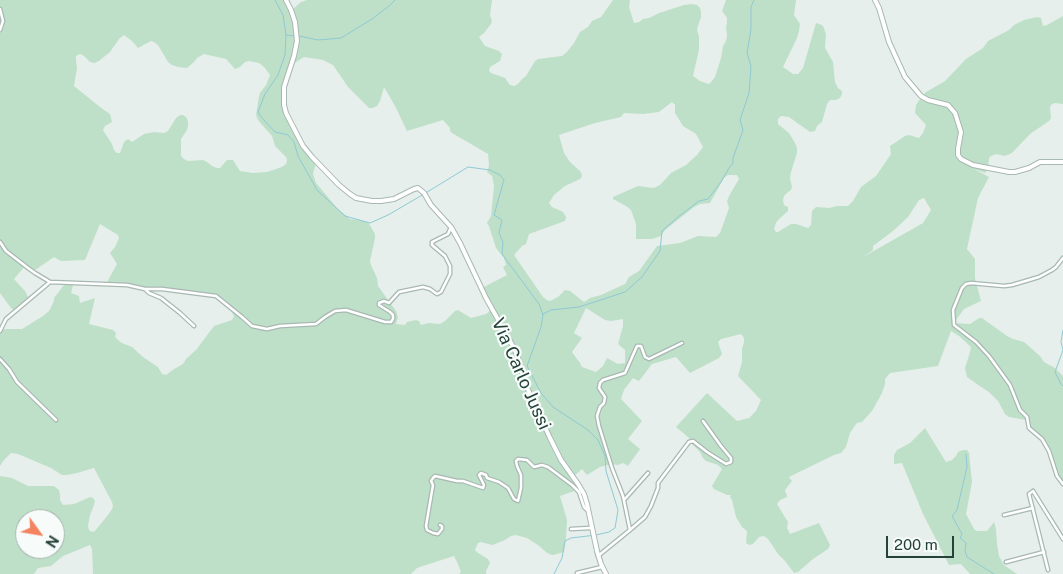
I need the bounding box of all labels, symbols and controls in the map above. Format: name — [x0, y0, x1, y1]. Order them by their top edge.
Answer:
street label: Via Carlo Jussi — [487, 315, 555, 433]
north arrow — [15, 509, 65, 559]
scale bar — [888, 526, 956, 558]
text: N — [42, 533, 62, 550]
text: 200 m — [894, 536, 938, 553]

